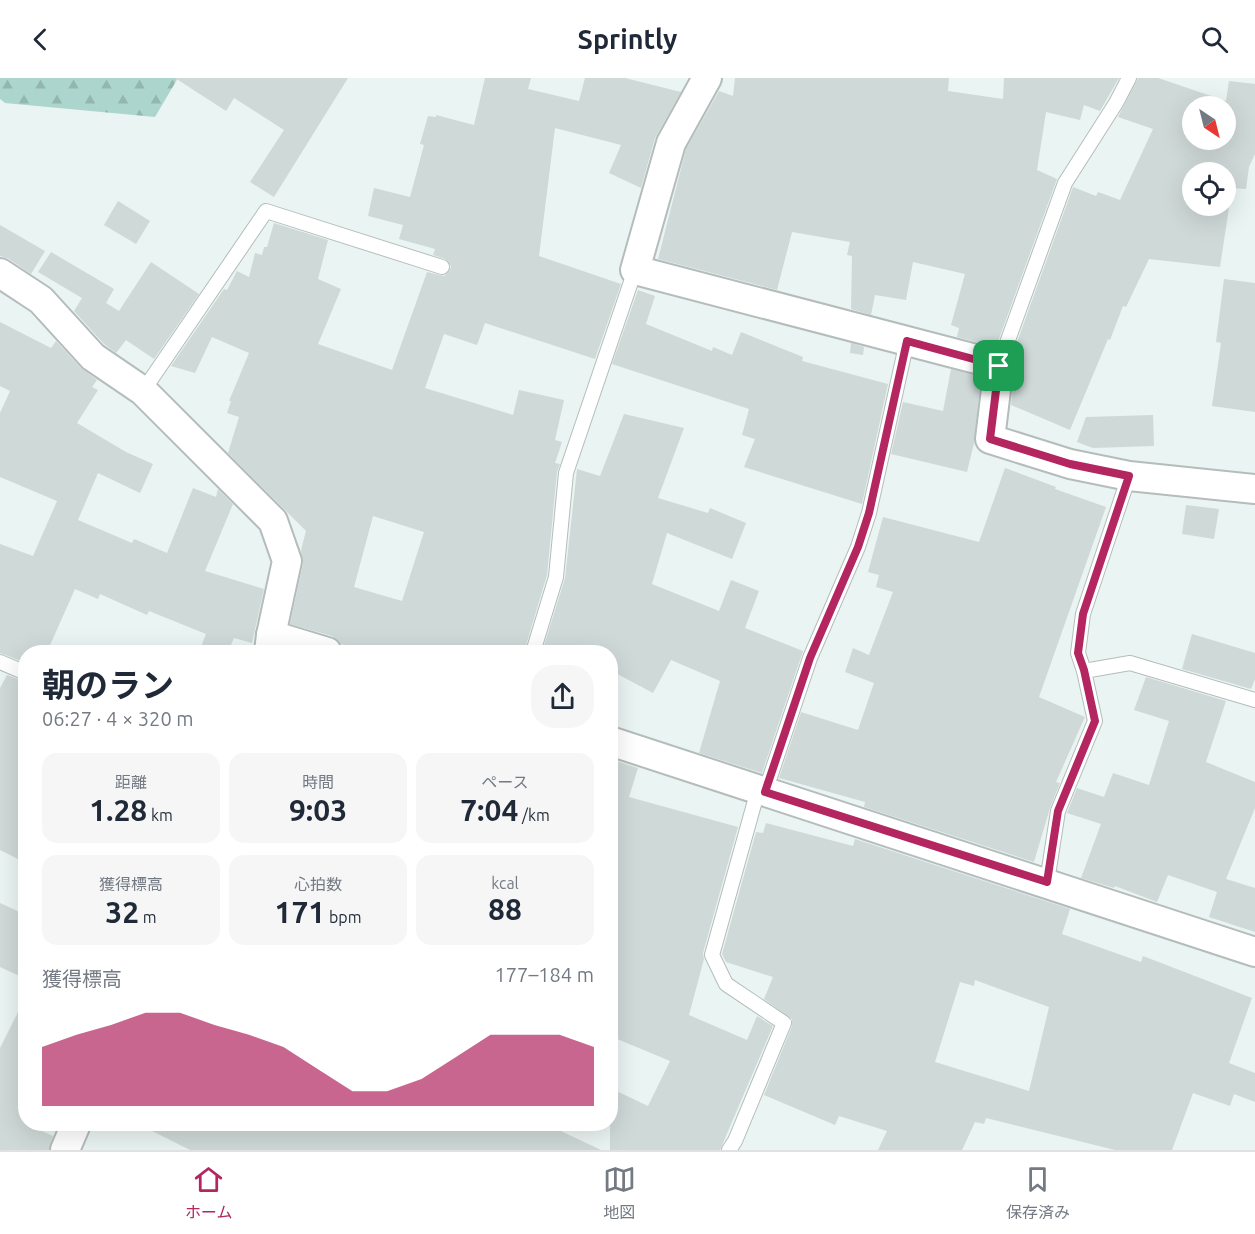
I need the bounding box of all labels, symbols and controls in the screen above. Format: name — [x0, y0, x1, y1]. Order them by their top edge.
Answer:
icon: back — [24, 23, 57, 56]
icon: search — [1198, 23, 1231, 56]
text: Sprintly — [578, 24, 677, 54]
north arrow — [1182, 96, 1236, 150]
map controls — [1182, 96, 1236, 216]
button: locate — [1182, 162, 1236, 216]
pin — [973, 340, 1024, 391]
icon: arrive — [982, 349, 1015, 382]
button: share — [531, 665, 594, 728]
text: 朝のラン — [42, 666, 174, 703]
text: 06:27 · 4 × 320 m — [42, 707, 194, 730]
text: 距離 — [115, 773, 147, 791]
text: 時間 — [302, 773, 334, 791]
text: ペース — [481, 773, 529, 791]
text: 1.28 — [89, 793, 147, 827]
text: 9:03 — [289, 793, 347, 827]
text: 7:04 — [460, 793, 518, 827]
text: km — [147, 806, 173, 824]
text: /km — [518, 806, 550, 824]
text: kcal — [491, 874, 519, 892]
text: 獲得標高 — [99, 875, 163, 893]
text: 心拍数 — [294, 875, 342, 893]
text: 88 — [488, 892, 522, 926]
text: 32 — [105, 895, 139, 929]
text: 171 — [275, 895, 325, 929]
text: m — [139, 908, 157, 926]
text: bpm — [325, 908, 361, 926]
text: 177–184 m — [495, 963, 594, 986]
text: 獲得標高 — [42, 967, 122, 990]
tab: ホーム — [185, 1163, 233, 1223]
tab: 地図 — [603, 1163, 636, 1223]
tab: 保存済み — [1006, 1163, 1070, 1223]

